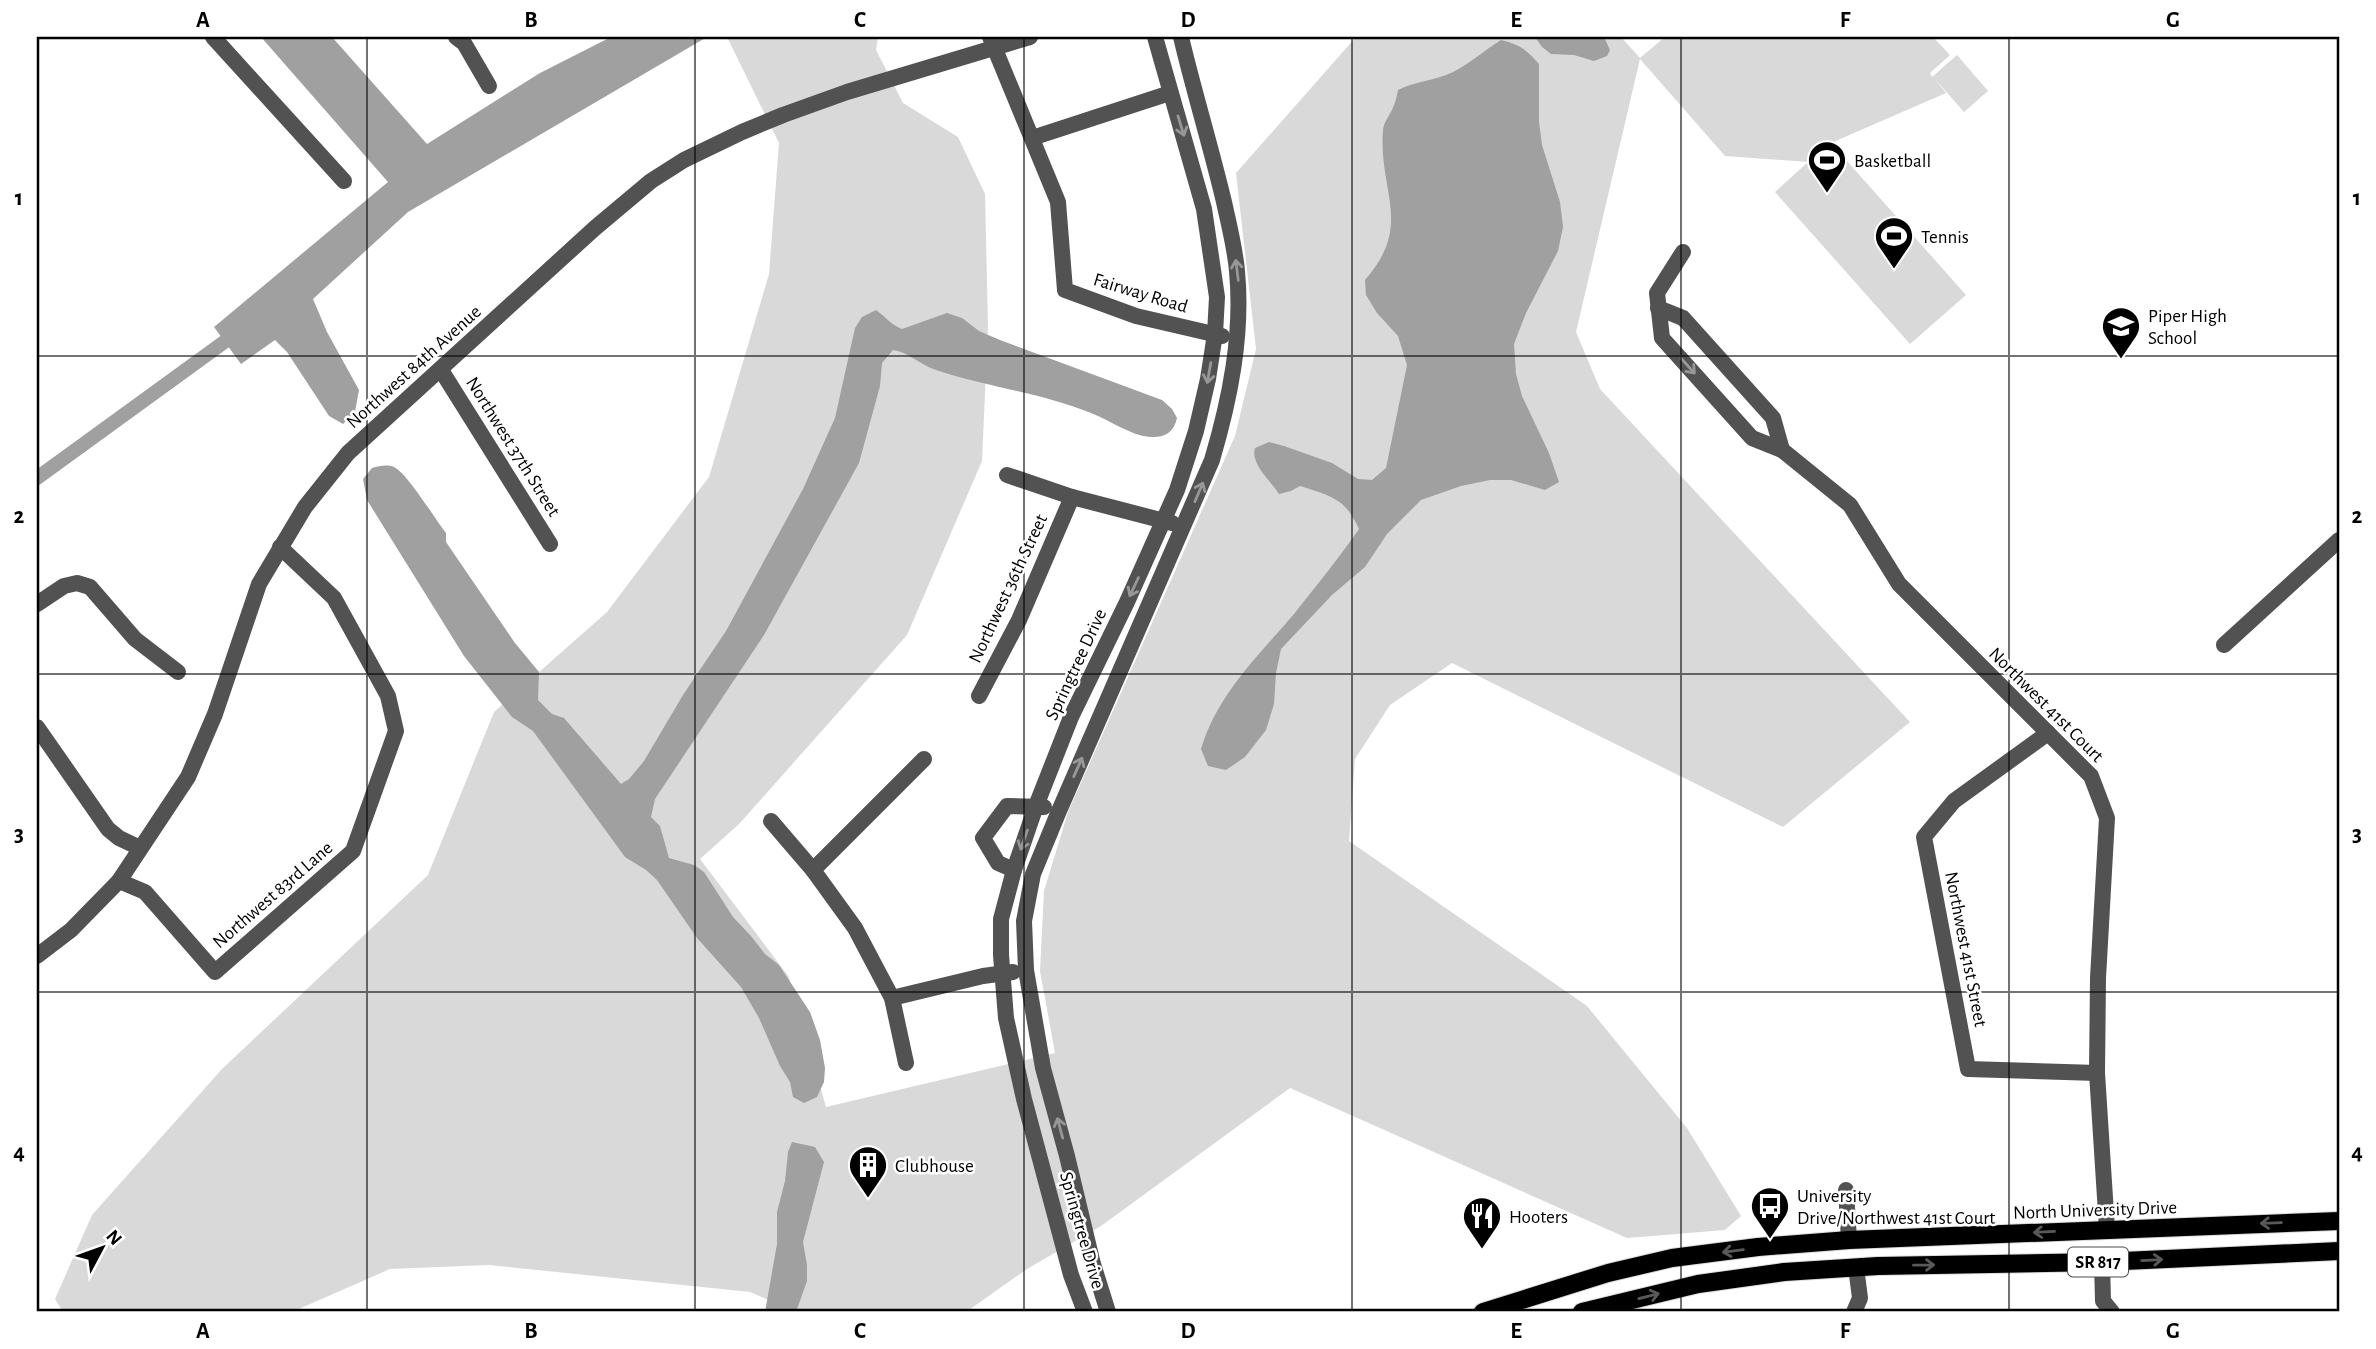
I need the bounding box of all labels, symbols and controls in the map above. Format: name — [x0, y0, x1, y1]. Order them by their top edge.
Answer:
text: A — [196, 9, 210, 32]
text: B — [524, 9, 538, 32]
text: C — [854, 9, 866, 32]
text: D — [1180, 9, 1196, 32]
text: E — [1510, 9, 1522, 32]
text: F — [1840, 9, 1851, 32]
text: G — [2166, 9, 2180, 32]
one-way arrow — [1175, 115, 1188, 137]
sports icon: Basketball — [1806, 139, 1848, 194]
place label: Basketball — [1854, 152, 1931, 171]
text: 1 — [15, 187, 23, 210]
text: 1 — [2353, 187, 2361, 210]
sports icon: Tennis — [1873, 215, 1915, 270]
place label: Tennis — [1921, 228, 1969, 247]
one-way arrow — [1230, 259, 1243, 282]
street label: Fairway Road — [1091, 270, 1190, 317]
street label: Northwest 84th Avenue — [343, 302, 485, 432]
school or university icon: Piper High School — [2100, 305, 2142, 360]
place label: Piper High School — [2148, 307, 2227, 348]
one-way arrow — [1679, 357, 1696, 374]
one-way arrow — [1202, 361, 1215, 384]
street label: Northwest 37th Street — [462, 374, 563, 520]
one-way arrow — [1193, 481, 1206, 503]
text: 2 — [14, 505, 25, 528]
text: 2 — [2352, 505, 2363, 528]
street label: Northwest 36th Street — [966, 511, 1051, 666]
one-way arrow — [1127, 576, 1140, 597]
street label: Springtree Drive — [1042, 606, 1110, 723]
street label: Northwest 41st Court — [1985, 644, 2107, 766]
one-way arrow — [1072, 757, 1085, 779]
text: 3 — [14, 823, 24, 846]
text: 3 — [2352, 823, 2362, 846]
one-way arrow — [1017, 829, 1029, 851]
street label: Northwest 83rd Lane — [209, 838, 337, 952]
street label: Northwest 41st Street — [1941, 870, 1990, 1028]
one-way arrow — [1052, 1117, 1065, 1139]
text: 4 — [13, 1141, 25, 1164]
text: 4 — [2351, 1141, 2363, 1164]
building icon: Clubhouse — [847, 1144, 889, 1199]
place label: Clubhouse — [895, 1157, 974, 1176]
street label: Springtree Drive — [1056, 1170, 1107, 1291]
bus stop icon: University Drive/Northwest 41st Court — [1749, 1185, 1791, 1240]
place label: University Drive/Northwest 41st Court — [1797, 1187, 1995, 1228]
restaurant icon: Hooters — [1461, 1195, 1503, 1250]
street label: North University Drive — [2013, 1198, 2177, 1223]
place label: Hooters — [1509, 1208, 1568, 1227]
north arrow — [66, 1212, 136, 1282]
one-way arrow — [2260, 1217, 2283, 1230]
one-way arrow — [2032, 1225, 2055, 1238]
text: N — [102, 1227, 125, 1249]
one-way arrow — [1722, 1244, 1744, 1257]
road number: SR 817 — [2068, 1247, 2128, 1276]
one-way arrow — [2140, 1253, 2163, 1266]
one-way arrow — [1913, 1258, 1936, 1272]
one-way arrow — [1637, 1289, 1659, 1302]
text: A — [196, 1320, 210, 1343]
text: B — [524, 1320, 538, 1343]
text: C — [854, 1320, 866, 1343]
text: D — [1180, 1320, 1196, 1343]
text: E — [1510, 1320, 1522, 1343]
text: F — [1840, 1320, 1851, 1343]
text: G — [2166, 1320, 2180, 1343]

